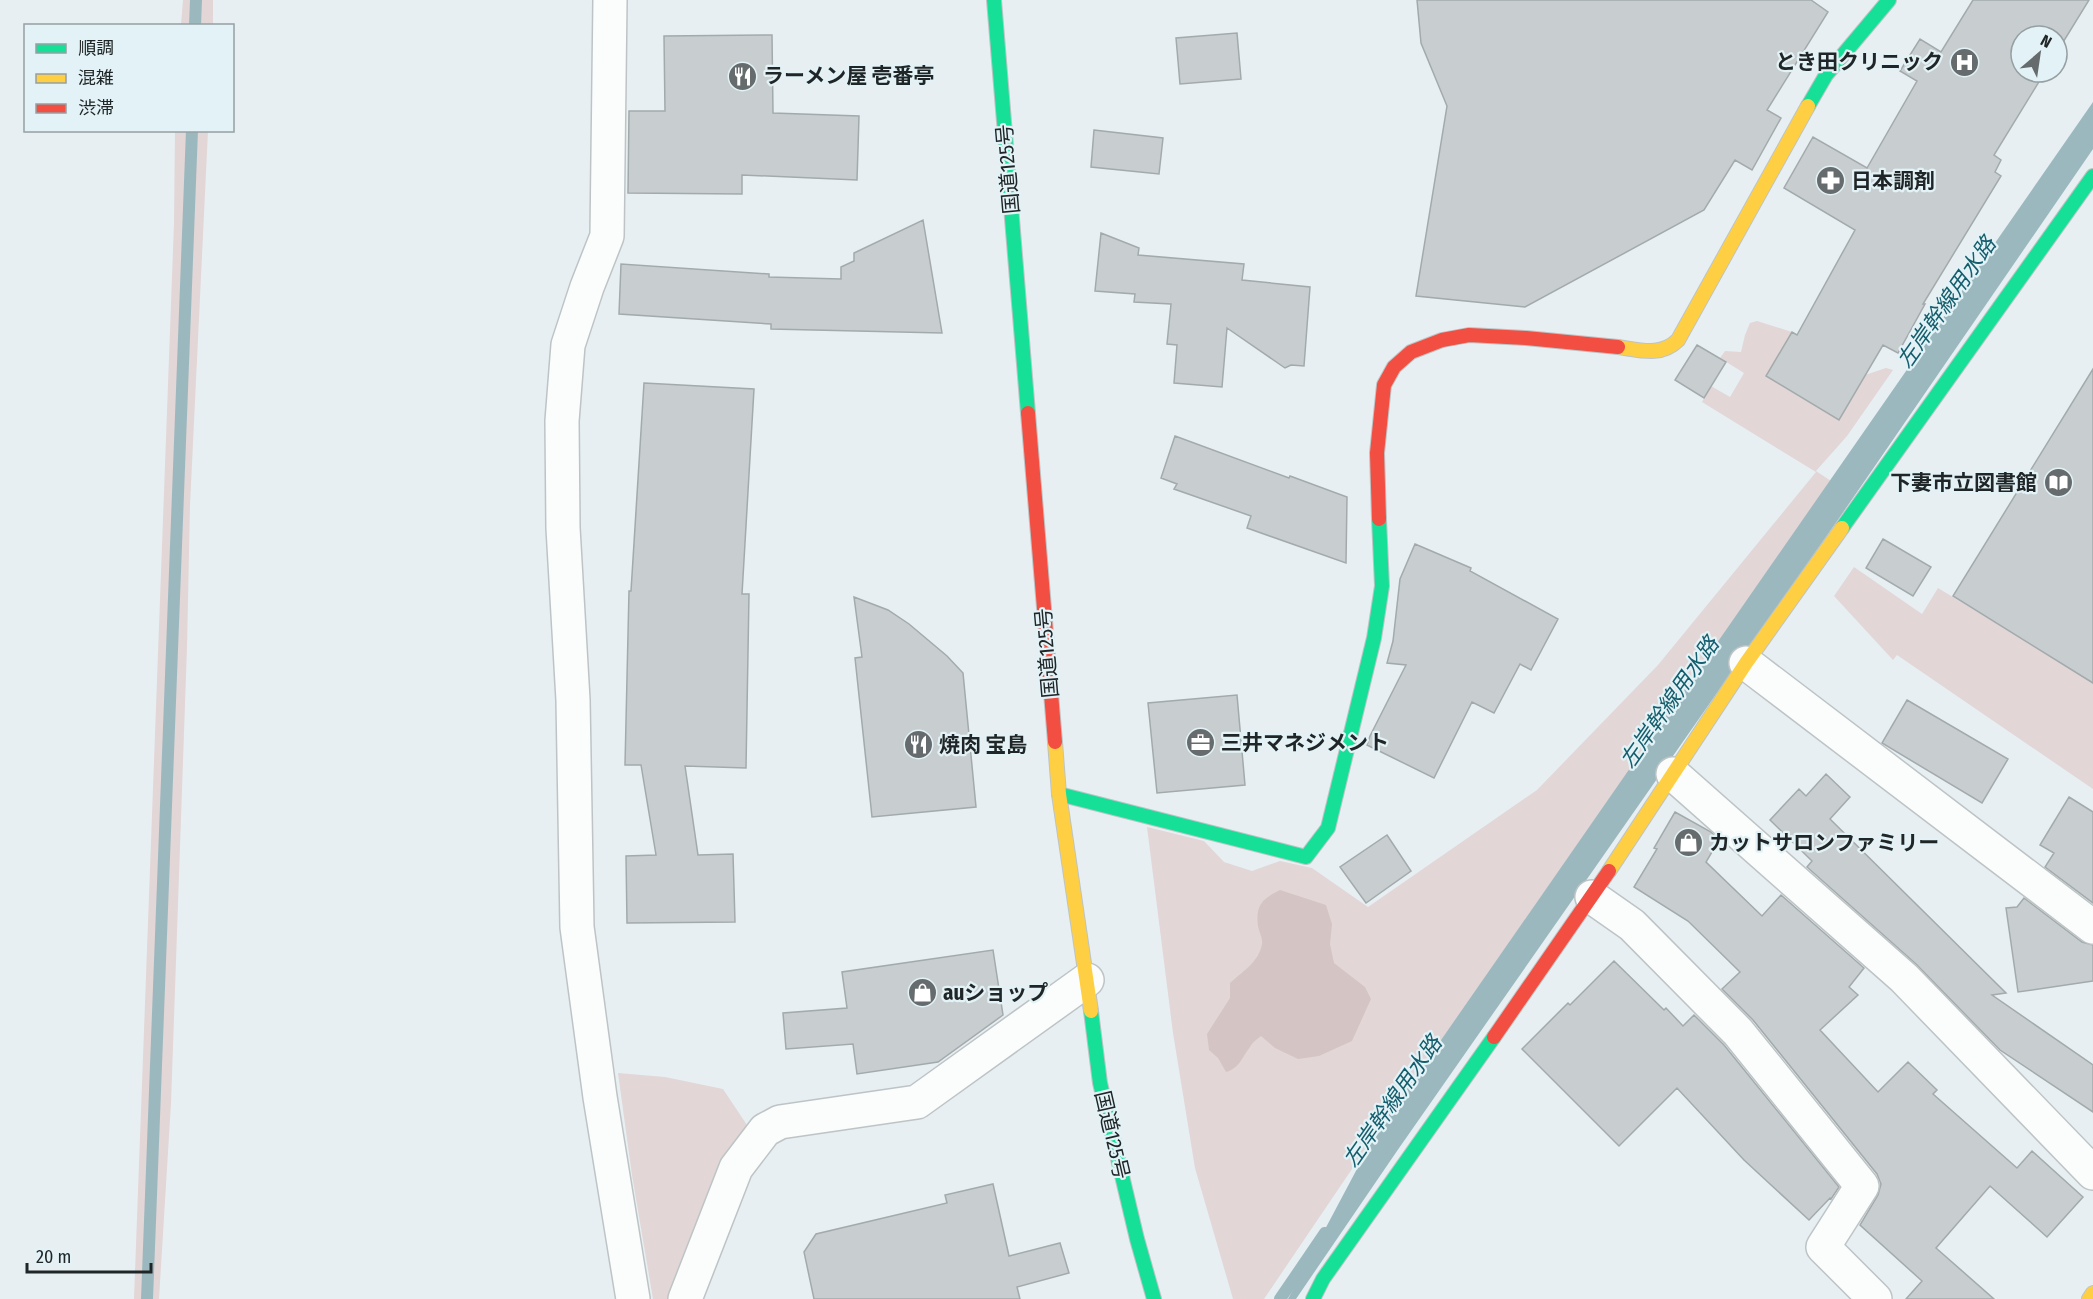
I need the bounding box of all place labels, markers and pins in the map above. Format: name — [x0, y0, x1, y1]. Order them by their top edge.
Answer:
hospital icon: とき田クリニック — [1948, 46, 1980, 78]
place label: とき田クリニック — [1775, 49, 1943, 75]
restaurant icon: ラーメン屋 壱番亭 — [726, 60, 758, 92]
place label: ラーメン屋 壱番亭 — [763, 63, 935, 89]
pharmacy icon: 日本調剤 — [1814, 165, 1846, 197]
place label: 日本調剤 — [1851, 168, 1935, 194]
library icon: 下妻市立図書館 — [2042, 467, 2074, 499]
place label: 下妻市立図書館 — [1890, 470, 2037, 496]
office icon: 三井マネジメント — [1184, 727, 1216, 759]
restaurant icon: 焼肉 宝島 — [902, 729, 934, 761]
place label: 三井マネジメント — [1221, 730, 1389, 756]
place label: 焼肉 宝島 — [939, 732, 1027, 758]
shop icon: カットサロンファミリー — [1672, 827, 1704, 859]
place label: カットサロンファミリー — [1709, 830, 1939, 856]
shop icon: auショップ — [906, 977, 938, 1009]
place label: auショップ — [943, 980, 1048, 1006]

